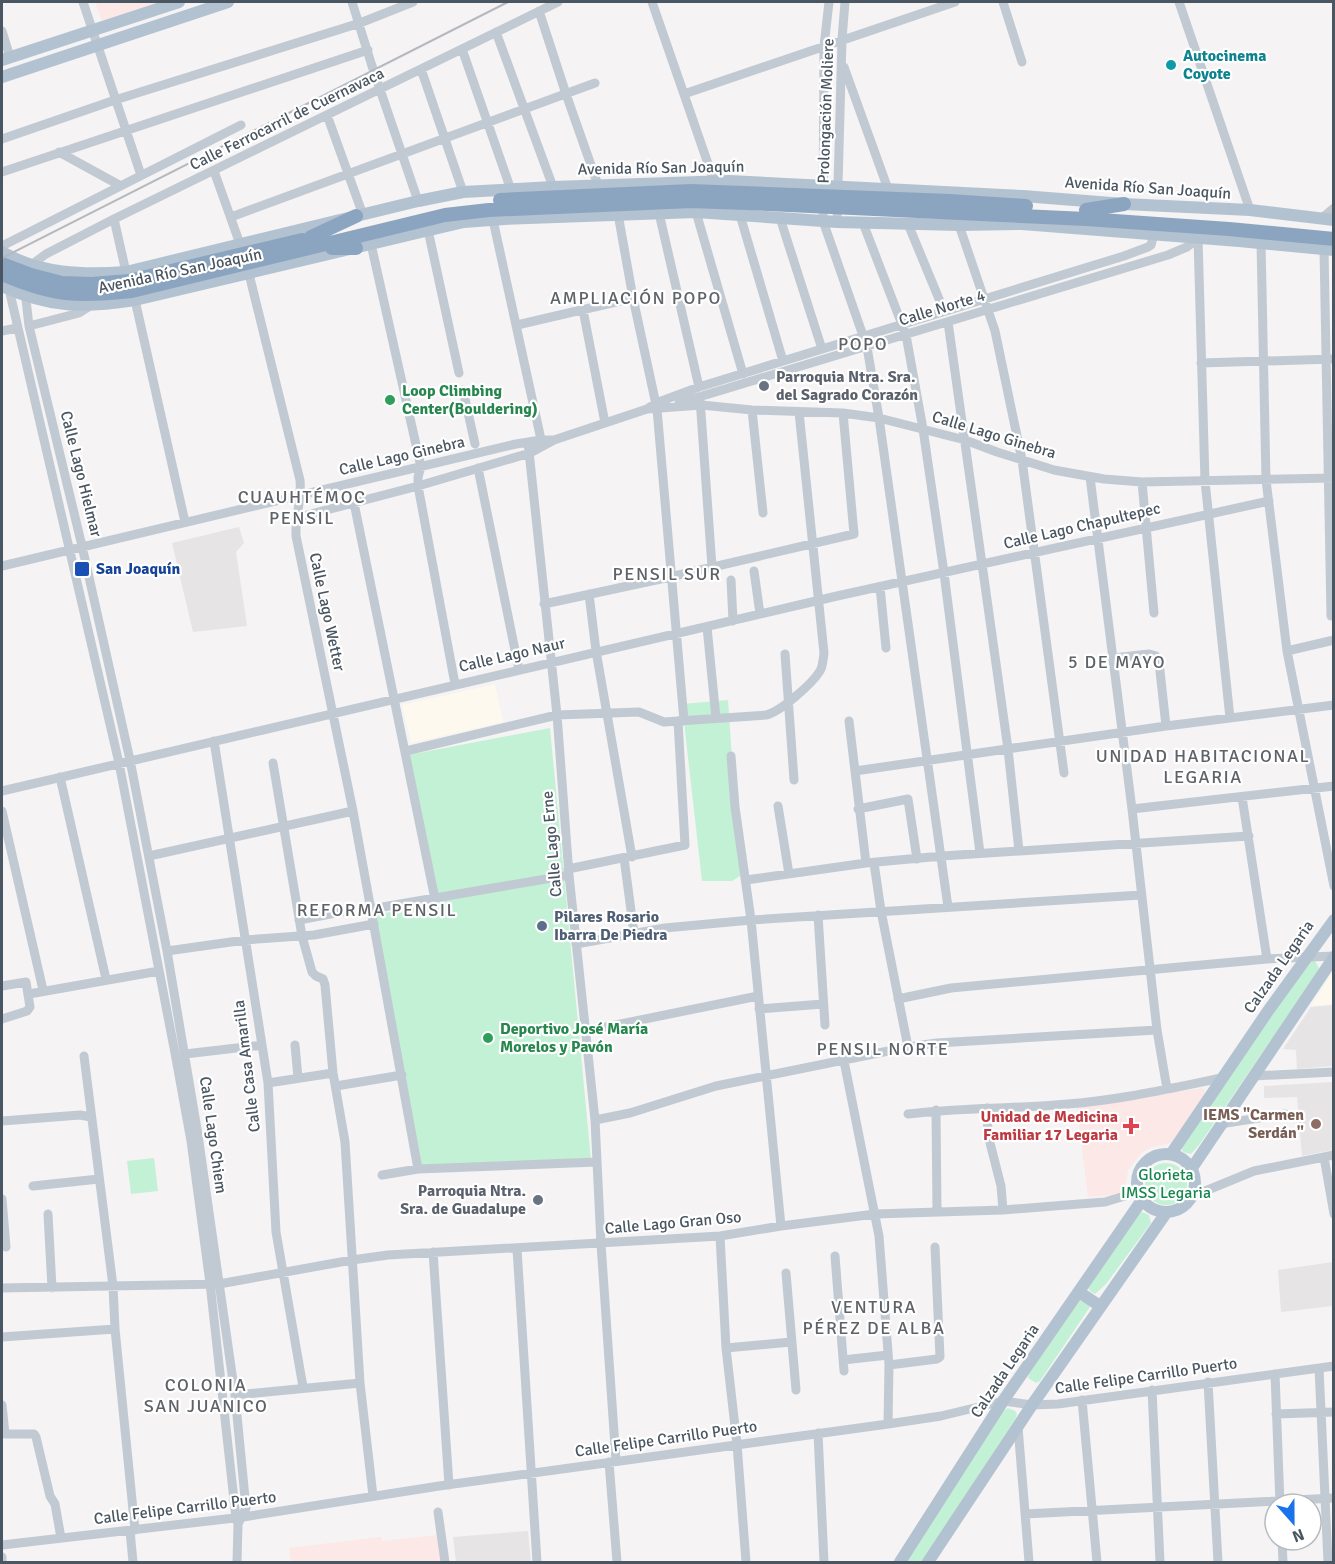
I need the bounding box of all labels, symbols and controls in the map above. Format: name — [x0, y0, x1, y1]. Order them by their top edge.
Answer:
street label: Prolongación Moliere — [813, 38, 839, 184]
place label: Autocinema Coyote — [1183, 46, 1266, 84]
marker: Autocinema Coyote — [1164, 58, 1178, 72]
street label: Calle Ferrocarril de Cuernavaca — [186, 63, 388, 175]
street label: Avenida Río San Joaquín — [578, 157, 744, 179]
street label: Avenida Río San Joaquín — [1064, 172, 1232, 204]
street label: Avenida Río San Joaquín — [96, 244, 264, 298]
street label: Calle Norte 4 — [896, 285, 988, 331]
district label: AMPLIACIÓN POPO — [550, 287, 722, 309]
district label: POPO — [838, 333, 888, 355]
place label: Parroquia Ntra. Sra. del Sagrado Corazón — [776, 367, 918, 405]
marker: Parroquia Ntra. Sra. del Sagrado Corazón — [757, 379, 771, 393]
place label: Loop Climbing Center(Bouldering) — [402, 381, 538, 419]
marker: Loop Climbing Center(Bouldering) — [383, 393, 397, 407]
street label: Calle Lago Ginebra — [930, 407, 1058, 463]
street label: Calle Lago Hielmar — [56, 409, 106, 539]
street label: Calle Lago Ginebra — [337, 432, 467, 480]
district label: CUAUHTÉMOC PENSIL — [238, 486, 366, 529]
street label: Calle Lago Chapultepec — [1002, 498, 1162, 554]
street label: Calle Lago Wetter — [305, 551, 349, 673]
place label: San Joaquín — [96, 559, 181, 579]
marker: San Joaquín — [73, 560, 91, 578]
district label: PENSIL SUR — [613, 563, 721, 585]
street label: Calle Lago Naur — [457, 633, 567, 677]
district label: 5 DE MAYO — [1068, 651, 1166, 673]
district label: UNIDAD HABITACIONAL LEGARIA — [1096, 745, 1310, 788]
street label: Calle Lago Erne — [537, 790, 567, 898]
district label: REFORMA PENSIL — [297, 899, 457, 921]
place label: Pilares Rosario Ibarra De Piedra — [554, 907, 667, 945]
street label: Calzada Legaria — [1240, 917, 1318, 1017]
marker: Pilares Rosario Ibarra De Piedra — [535, 919, 549, 933]
street label: Calle Casa Amarilla — [229, 999, 265, 1133]
place label: Deportivo José María Morelos y Pavón — [500, 1019, 648, 1057]
marker: Deportivo José María Morelos y Pavón — [481, 1031, 495, 1045]
district label: PENSIL NORTE — [817, 1038, 949, 1060]
street label: Calle Lago Chiem — [195, 1075, 231, 1195]
place label: IEMS "Carmen Serdán" — [1203, 1105, 1304, 1143]
place label: Unidad de Medicina Familiar 17 Legaria — [981, 1107, 1118, 1145]
marker: Unidad de Medicina Familiar 17 Legaria — [1122, 1117, 1140, 1135]
marker: IEMS "Carmen Serdán" — [1309, 1117, 1323, 1131]
park label: Glorieta IMSS Legaria — [1121, 1165, 1211, 1203]
place label: Parroquia Ntra. Sra. de Guadalupe — [400, 1181, 526, 1219]
marker: Parroquia Ntra. Sra. de Guadalupe — [531, 1193, 545, 1207]
street label: Calle Lago Gran Oso — [604, 1207, 742, 1239]
district label: VENTURA PÉREZ DE ALBA — [803, 1296, 945, 1339]
street label: Calzada Legaria — [966, 1320, 1044, 1422]
street label: Calle Felipe Carrillo Puerto — [1054, 1353, 1238, 1399]
district label: COLONIA SAN JUANICO — [144, 1374, 268, 1417]
street label: Calle Felipe Carrillo Puerto — [574, 1416, 758, 1462]
street label: Calle Felipe Carrillo Puerto — [93, 1487, 277, 1529]
north arrow — [1263, 1492, 1323, 1552]
text: N — [1289, 1524, 1307, 1546]

